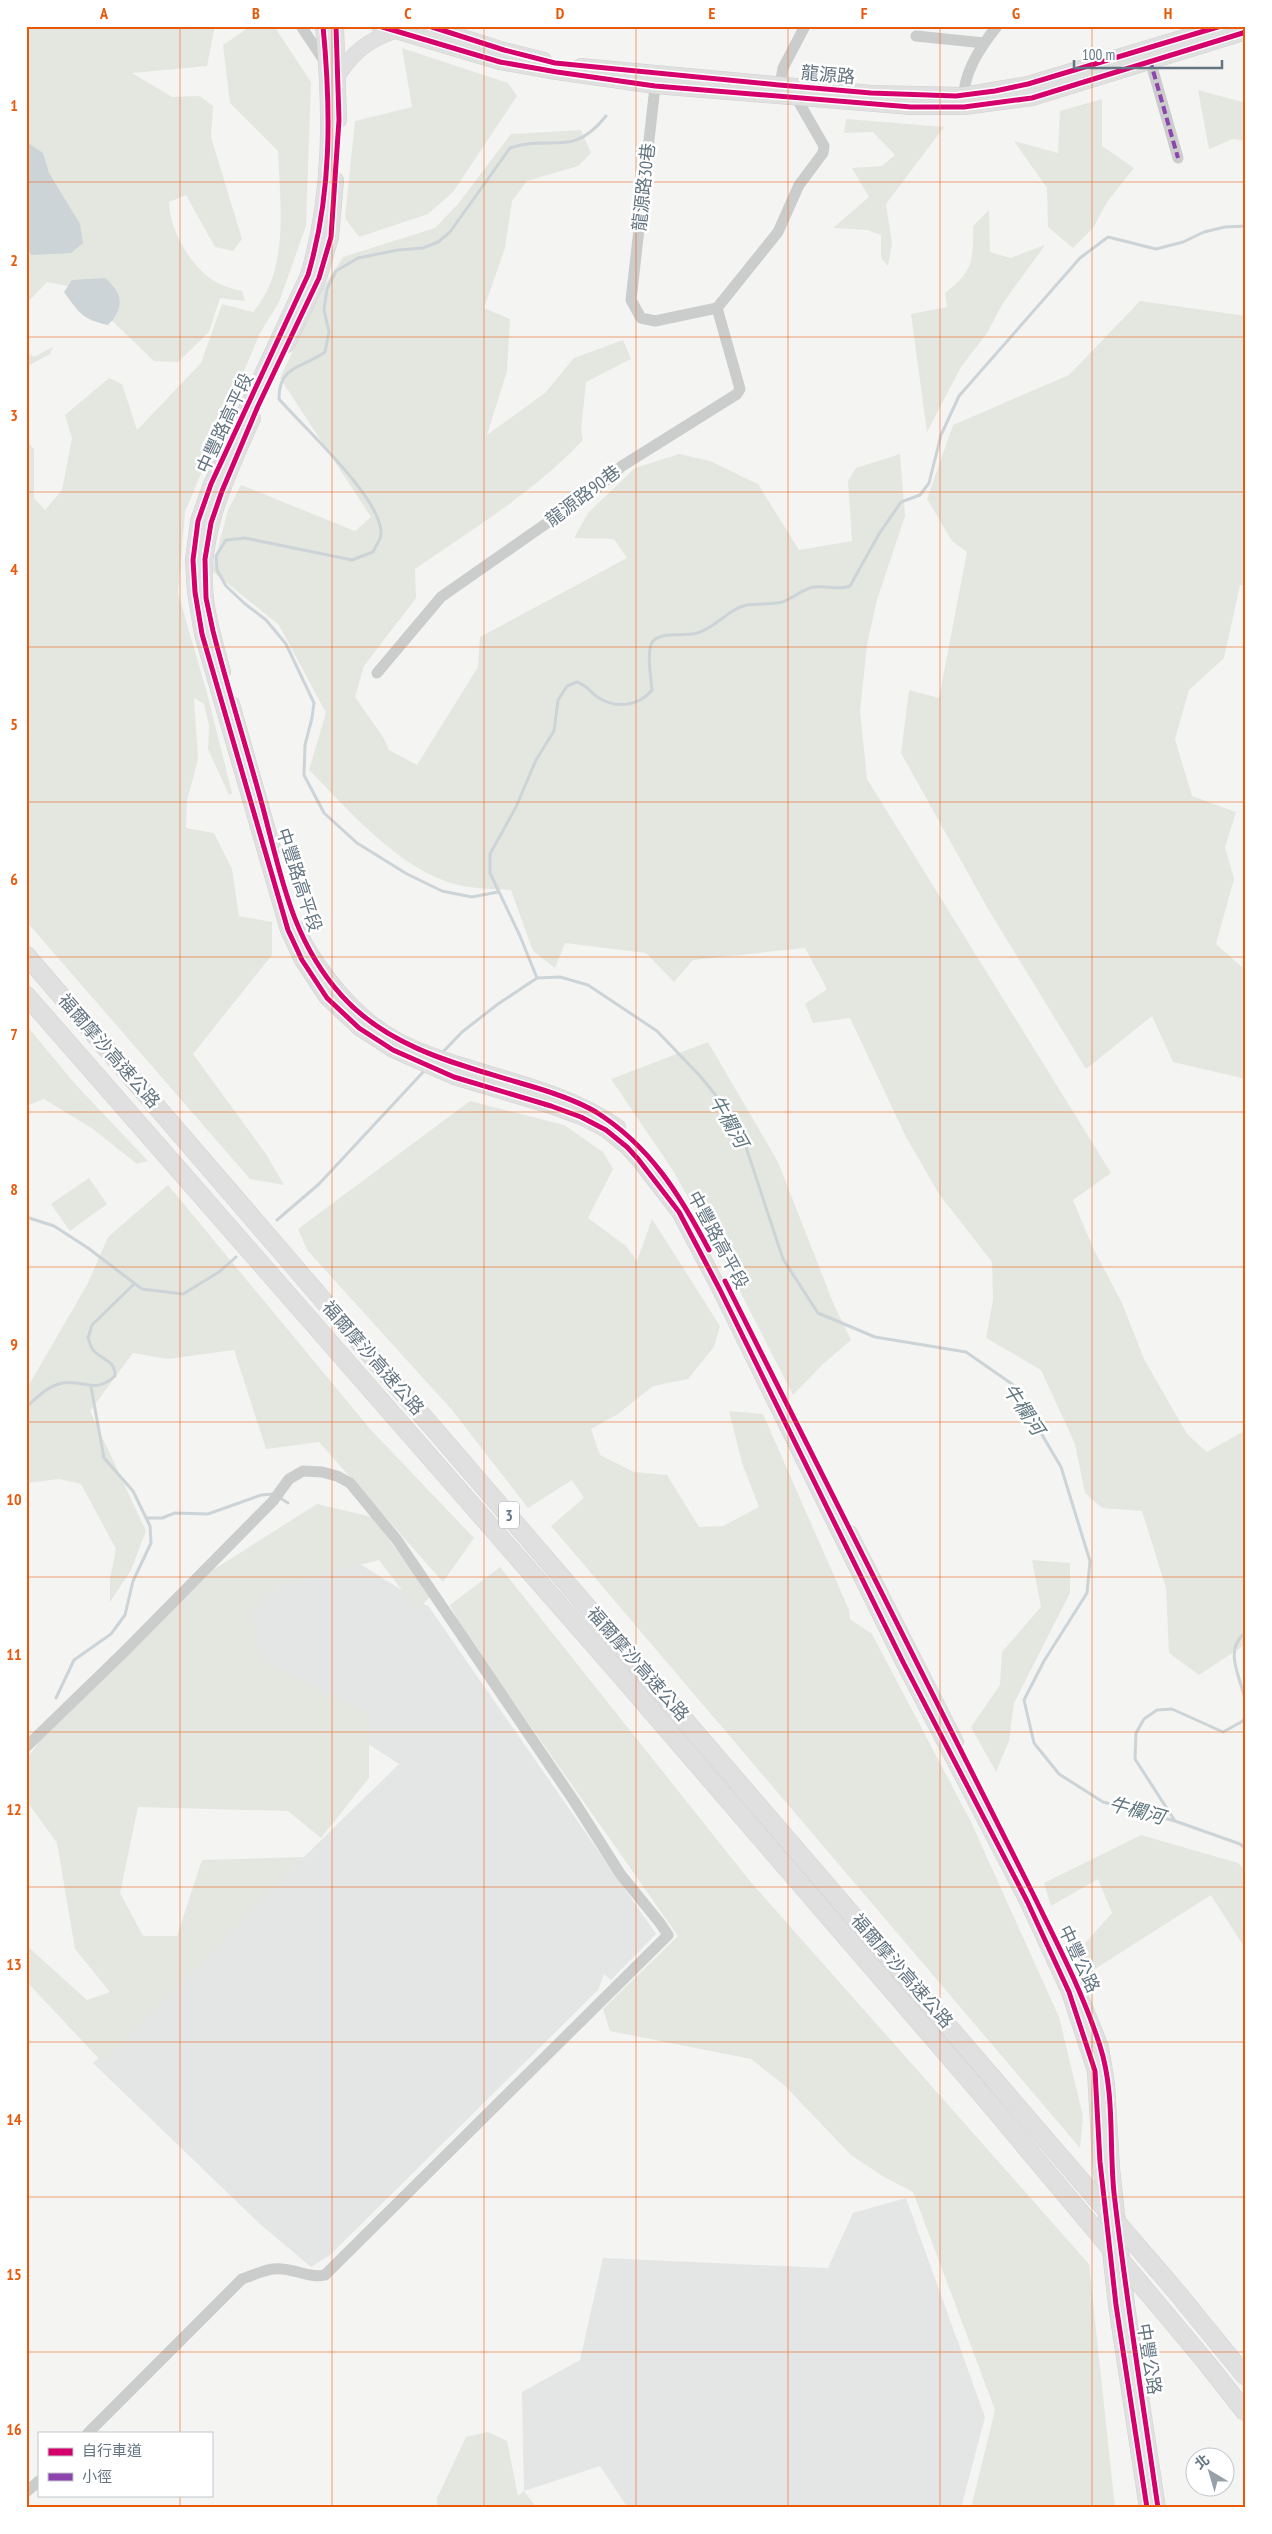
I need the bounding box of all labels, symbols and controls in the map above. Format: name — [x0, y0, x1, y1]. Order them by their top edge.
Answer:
text: A — [99, 3, 109, 23]
text: B — [252, 3, 260, 23]
text: C — [404, 3, 412, 23]
text: D — [556, 3, 565, 23]
text: E — [709, 3, 716, 23]
text: F — [861, 3, 868, 23]
text: G — [1012, 3, 1020, 23]
text: H — [1164, 3, 1172, 23]
scale bar — [1074, 38, 1222, 70]
text: 100 m — [1082, 45, 1115, 64]
street label: 龍源路 — [800, 61, 856, 88]
text: 1 — [10, 95, 18, 115]
street label: 龍源路30巷 — [627, 142, 660, 232]
text: 2 — [10, 250, 18, 270]
street label: 中豐路高平段 — [191, 369, 258, 477]
text: 3 — [10, 405, 18, 425]
street label: 龍源路90巷 — [541, 460, 625, 531]
text: 4 — [10, 559, 18, 579]
text: 5 — [10, 714, 18, 734]
street label: 中豐路高平段 — [272, 825, 327, 935]
text: 6 — [10, 869, 18, 889]
street label: 福爾摩沙高速公路 — [53, 989, 165, 1113]
text: 7 — [10, 1024, 18, 1044]
water label: 牛欄河 — [704, 1090, 756, 1155]
text: 8 — [10, 1179, 18, 1199]
street label: 中豐路高平段 — [683, 1187, 754, 1293]
street label: 福爾摩沙高速公路 — [317, 1296, 429, 1420]
text: 9 — [10, 1334, 18, 1354]
water label: 牛欄河 — [998, 1379, 1052, 1443]
text: 10 — [6, 1489, 22, 1509]
road number: 3 — [499, 1502, 519, 1528]
street label: 福爾摩沙高速公路 — [582, 1602, 694, 1726]
text: 11 — [6, 1644, 22, 1664]
water label: 牛欄河 — [1106, 1791, 1171, 1830]
text: 12 — [6, 1799, 22, 1819]
street label: 福爾摩沙高速公路 — [846, 1909, 958, 2033]
street label: 中豐公路 — [1054, 1921, 1105, 1996]
text: 13 — [6, 1954, 22, 1974]
text: 14 — [6, 2109, 22, 2129]
text: 15 — [6, 2264, 22, 2284]
street label: 中豐公路 — [1133, 2322, 1166, 2396]
text: 16 — [6, 2419, 22, 2439]
legend — [38, 2432, 212, 2496]
text: 自行車道 — [82, 2441, 142, 2460]
north arrow — [1184, 2446, 1234, 2496]
text: 北 — [1191, 2450, 1213, 2473]
text: 小徑 — [82, 2467, 112, 2486]

